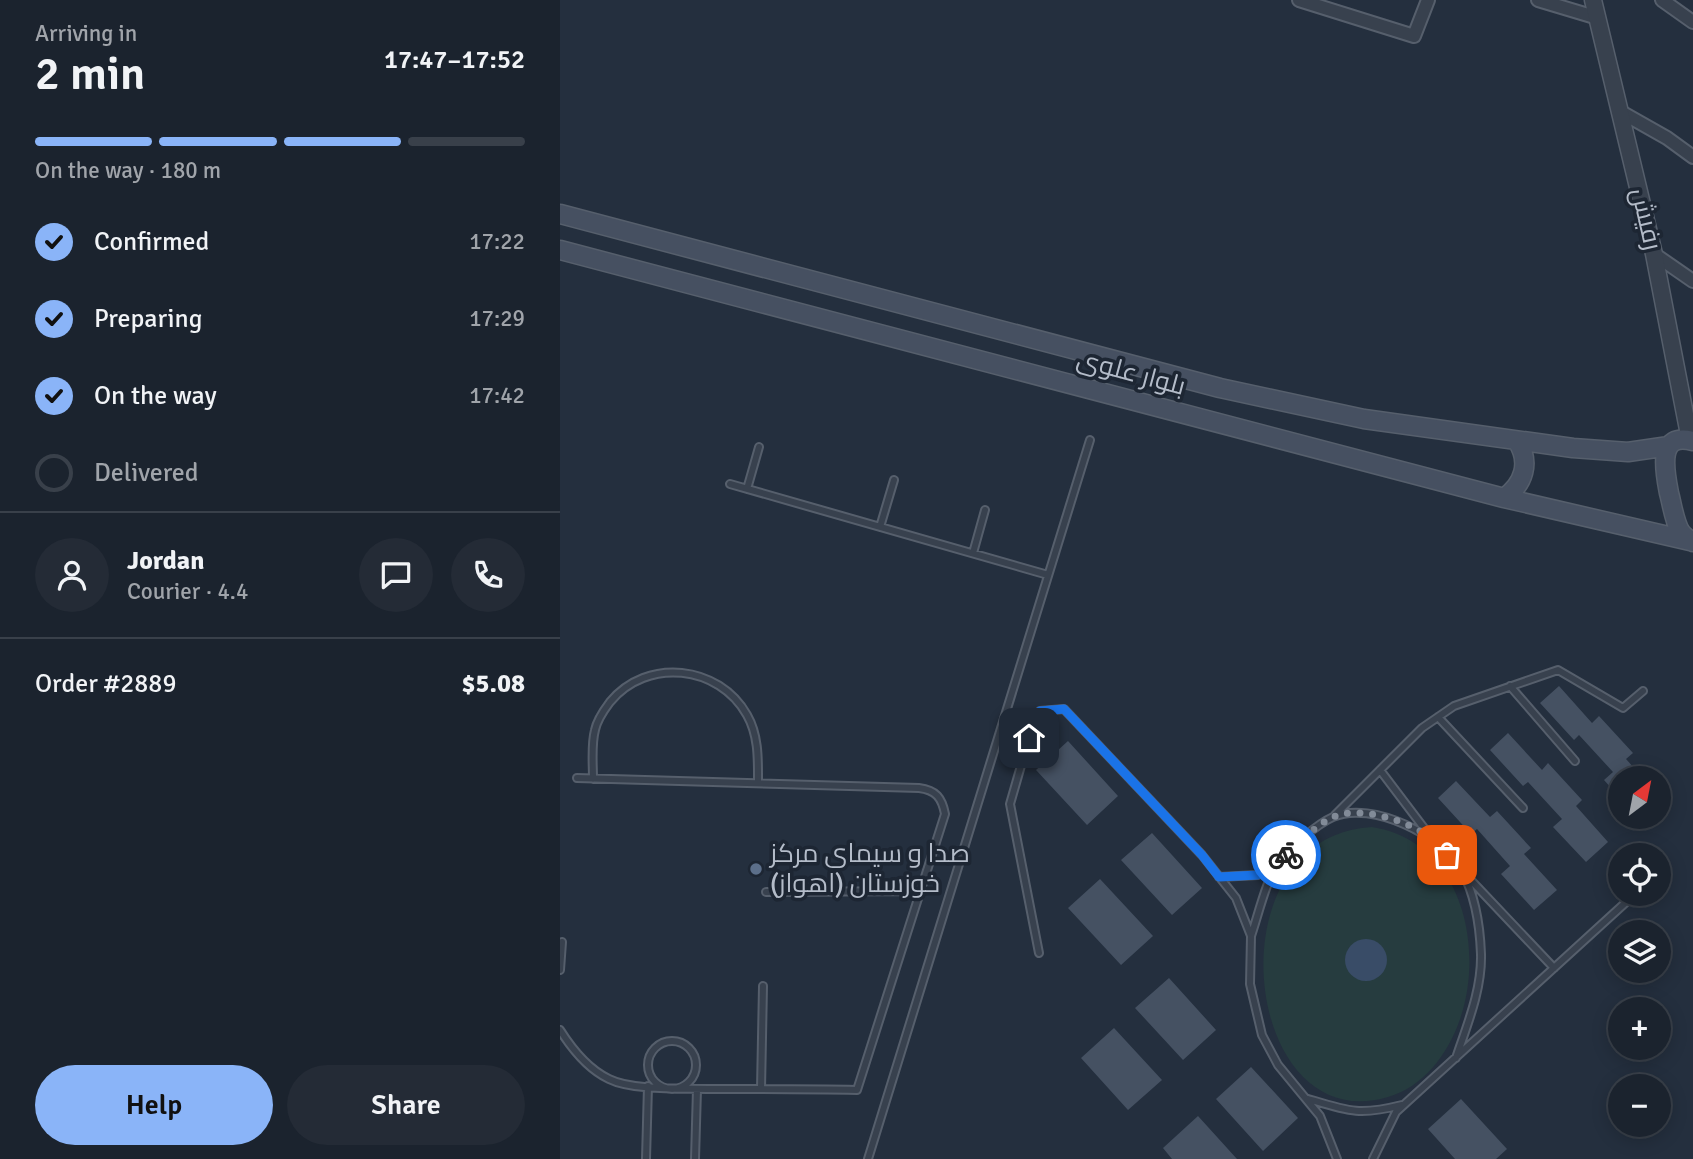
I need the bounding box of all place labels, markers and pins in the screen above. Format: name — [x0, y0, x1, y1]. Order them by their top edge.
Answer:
pin — [999, 708, 1059, 768]
pin — [1417, 825, 1477, 885]
place label: صدا و سیمای مرکز خوزستان (اهواز) — [768, 838, 970, 900]
marker: صدا و سیمای مرکز خوزستان (اهواز) — [748, 861, 764, 877]

